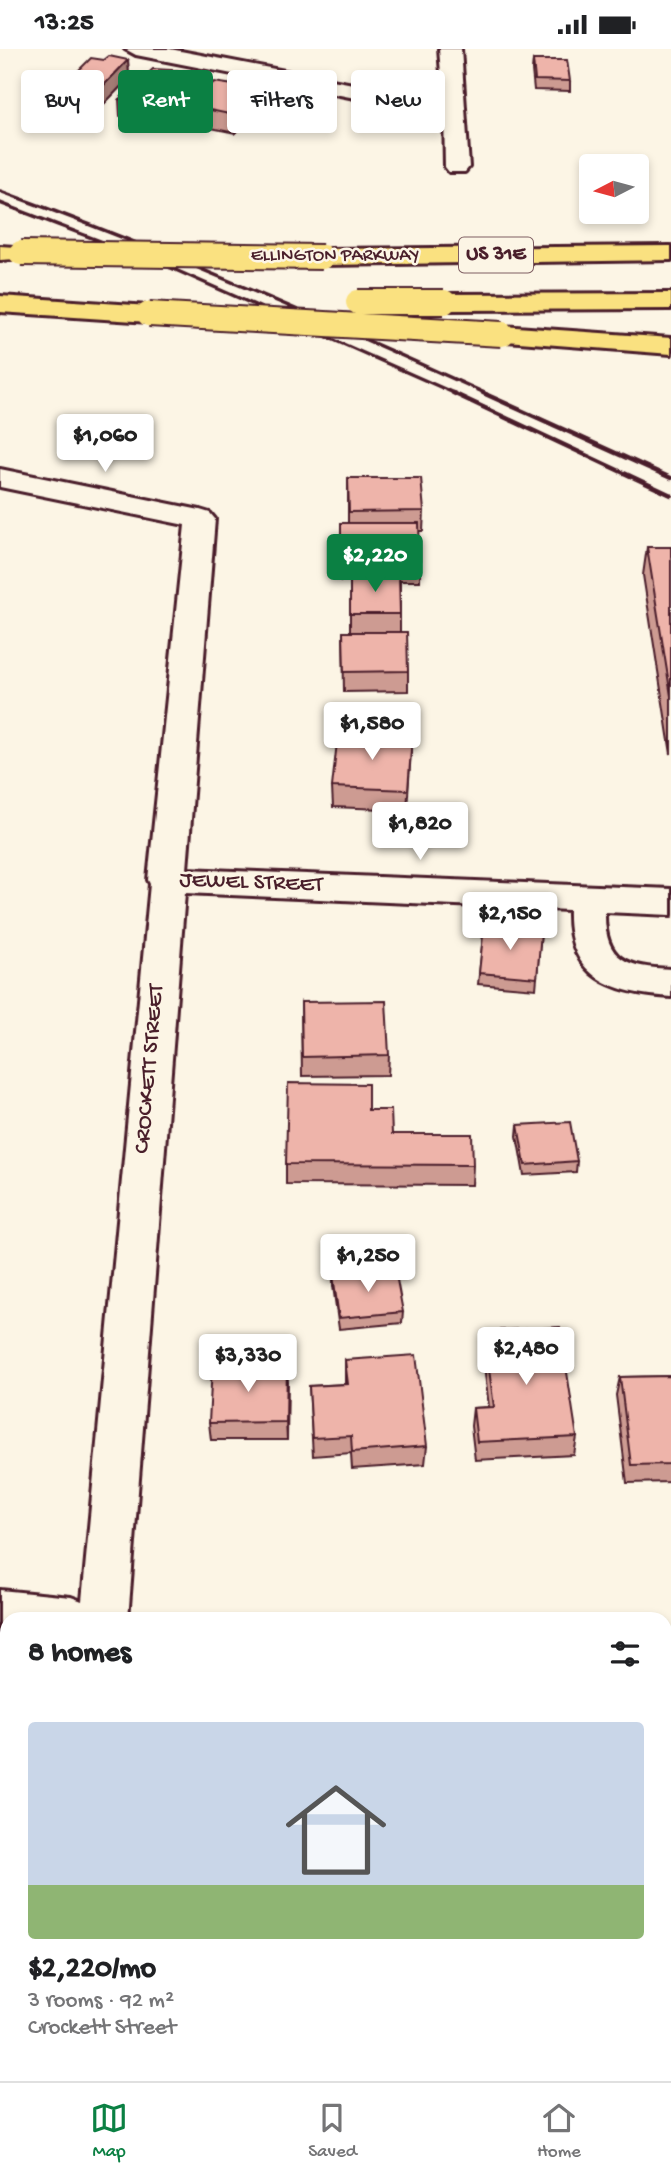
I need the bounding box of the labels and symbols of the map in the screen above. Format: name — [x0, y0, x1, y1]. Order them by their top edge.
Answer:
north arrow — [579, 154, 649, 224]
road number: US 31E — [459, 237, 533, 273]
street label: ELLINGTON PARKWAY — [251, 245, 420, 268]
pin: $1,060 — [48, 415, 162, 474]
pin: $2,220 — [318, 535, 432, 594]
pin: $1,580 — [315, 703, 429, 762]
pin: $1,820 — [363, 803, 477, 862]
street label: JEWEL STREET — [179, 867, 324, 899]
pin: $2,150 — [453, 893, 567, 952]
street label: CROCKETT STREET — [129, 982, 171, 1155]
pin: $1,250 — [311, 1235, 425, 1294]
pin: $2,480 — [469, 1327, 583, 1387]
pin: $3,330 — [191, 1335, 305, 1394]

